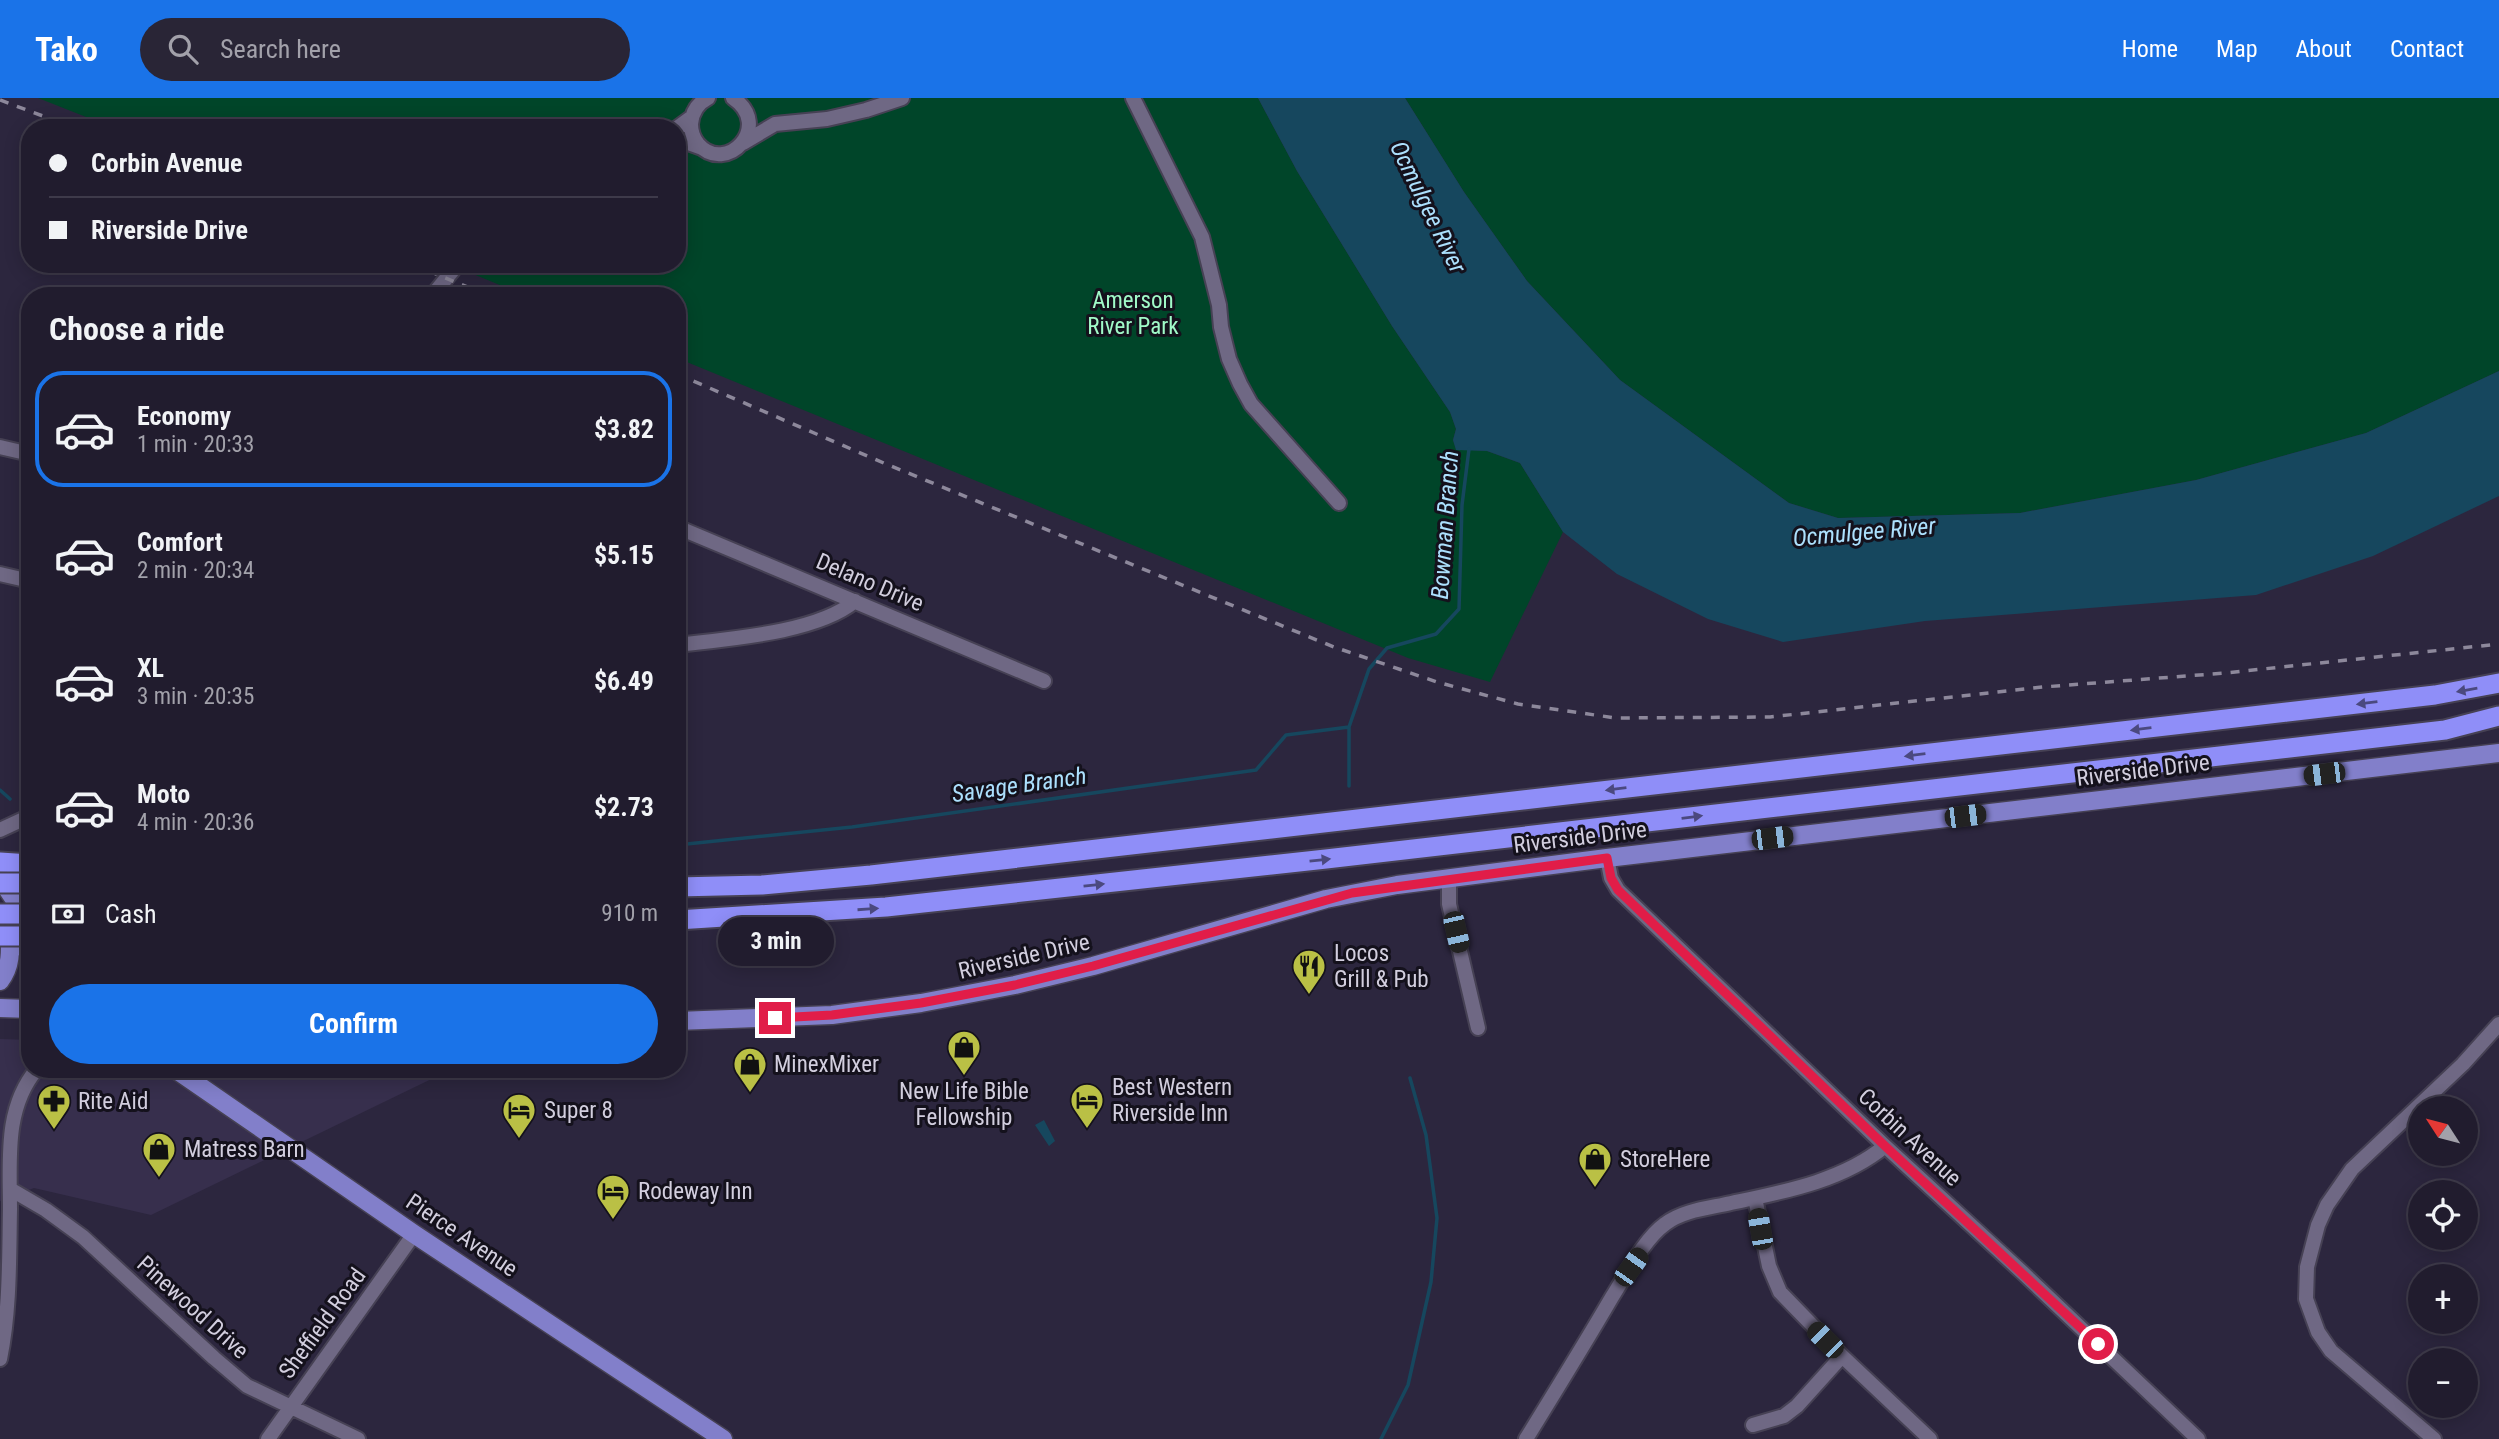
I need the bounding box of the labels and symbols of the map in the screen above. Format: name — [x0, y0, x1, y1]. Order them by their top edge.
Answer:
water label: Ocmulgee River — [1384, 137, 1472, 278]
park label: Amerson River Park — [1087, 287, 1179, 340]
water label: Bowman Branch — [1426, 450, 1464, 600]
water label: Ocmulgee River — [1791, 512, 1937, 552]
street label: Delano Drive — [812, 548, 928, 617]
one-way arrow — [2456, 684, 2478, 695]
one-way arrow — [2356, 698, 2378, 709]
one-way arrow — [2130, 724, 2152, 735]
street label: Riverside Drive — [2075, 749, 2211, 792]
one-way arrow — [1904, 750, 1926, 761]
car — [2302, 761, 2347, 787]
water label: Savage Branch — [950, 762, 1088, 808]
one-way arrow — [1605, 784, 1627, 795]
car — [1943, 803, 1988, 829]
one-way arrow — [1681, 811, 1703, 822]
street label: Riverside Drive — [1512, 816, 1648, 859]
car — [1750, 825, 1795, 851]
one-way arrow — [1309, 854, 1331, 865]
one-way arrow — [1083, 879, 1105, 890]
one-way arrow — [857, 903, 879, 914]
car — [1442, 909, 1471, 955]
callout: 3 min — [717, 916, 833, 965]
street label: Riverside Drive — [956, 928, 1092, 985]
place label: Locos Grill & Pub — [1334, 940, 1429, 993]
restaurant icon: Locos Grill & Pub — [1290, 947, 1328, 996]
route end — [759, 1002, 791, 1034]
shop icon: New Life Bible Fellowship — [945, 1028, 983, 1077]
shop icon: MinexMixer — [731, 1045, 769, 1094]
place label: MinexMixer — [774, 1051, 879, 1078]
place label: Best Western Riverside Inn — [1112, 1074, 1232, 1127]
place label: New Life Bible Fellowship — [899, 1078, 1029, 1131]
hotel icon: Best Western Riverside Inn — [1068, 1081, 1106, 1130]
pharmacy icon: Rite Aid — [35, 1082, 73, 1131]
street label: Corbin Avenue — [1853, 1083, 1967, 1192]
place label: Rite Aid — [78, 1088, 148, 1115]
hotel icon: Super 8 — [500, 1091, 538, 1140]
north arrow — [2408, 1096, 2478, 1166]
place label: Super 8 — [544, 1097, 613, 1124]
shop icon: Matress Barn — [140, 1130, 178, 1179]
place label: Matress Barn — [184, 1136, 305, 1163]
shop icon: StoreHere — [1576, 1140, 1614, 1189]
place label: StoreHere — [1620, 1146, 1710, 1173]
hotel icon: Rodeway Inn — [594, 1172, 632, 1221]
place label: Rodeway Inn — [638, 1178, 753, 1205]
street label: Pierce Avenue — [401, 1188, 523, 1283]
car — [1747, 1206, 1774, 1252]
car — [1611, 1244, 1652, 1290]
street label: Pinewood Drive — [131, 1250, 254, 1364]
street label: Sheffield Road — [273, 1263, 371, 1384]
car — [1803, 1318, 1848, 1362]
route start — [2082, 1328, 2114, 1360]

